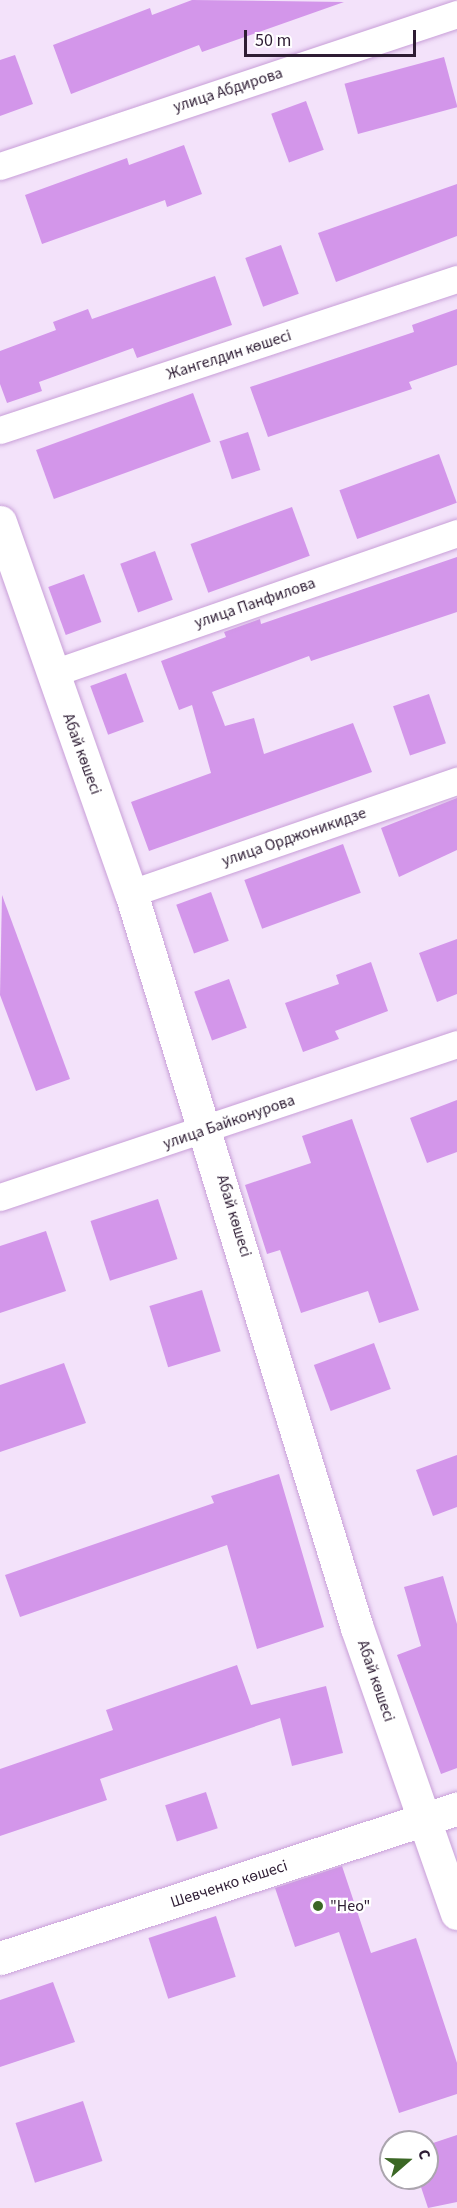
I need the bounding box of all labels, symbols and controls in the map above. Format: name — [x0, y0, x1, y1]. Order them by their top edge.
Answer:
scale bar — [247, 18, 420, 56]
text: 50 m — [255, 28, 291, 53]
street label: улица Абдирова — [171, 63, 285, 117]
street label: Жангелдин көшесі — [164, 326, 294, 384]
street label: улица Панфилова — [192, 573, 318, 633]
street label: Абай көшесі — [58, 711, 106, 797]
street label: улица Орджоникидзе — [219, 803, 369, 871]
street label: улица Байконурова — [161, 1090, 297, 1154]
street label: Абай көшесі — [212, 1173, 256, 1259]
street label: Абай көшесі — [353, 1638, 399, 1724]
street label: Шевченко көшесі — [168, 1856, 290, 1912]
place label: "Нео" — [330, 1896, 370, 1916]
marker: "Нео" — [311, 1899, 325, 1913]
north arrow — [379, 2130, 439, 2190]
text: С — [412, 2146, 436, 2163]

